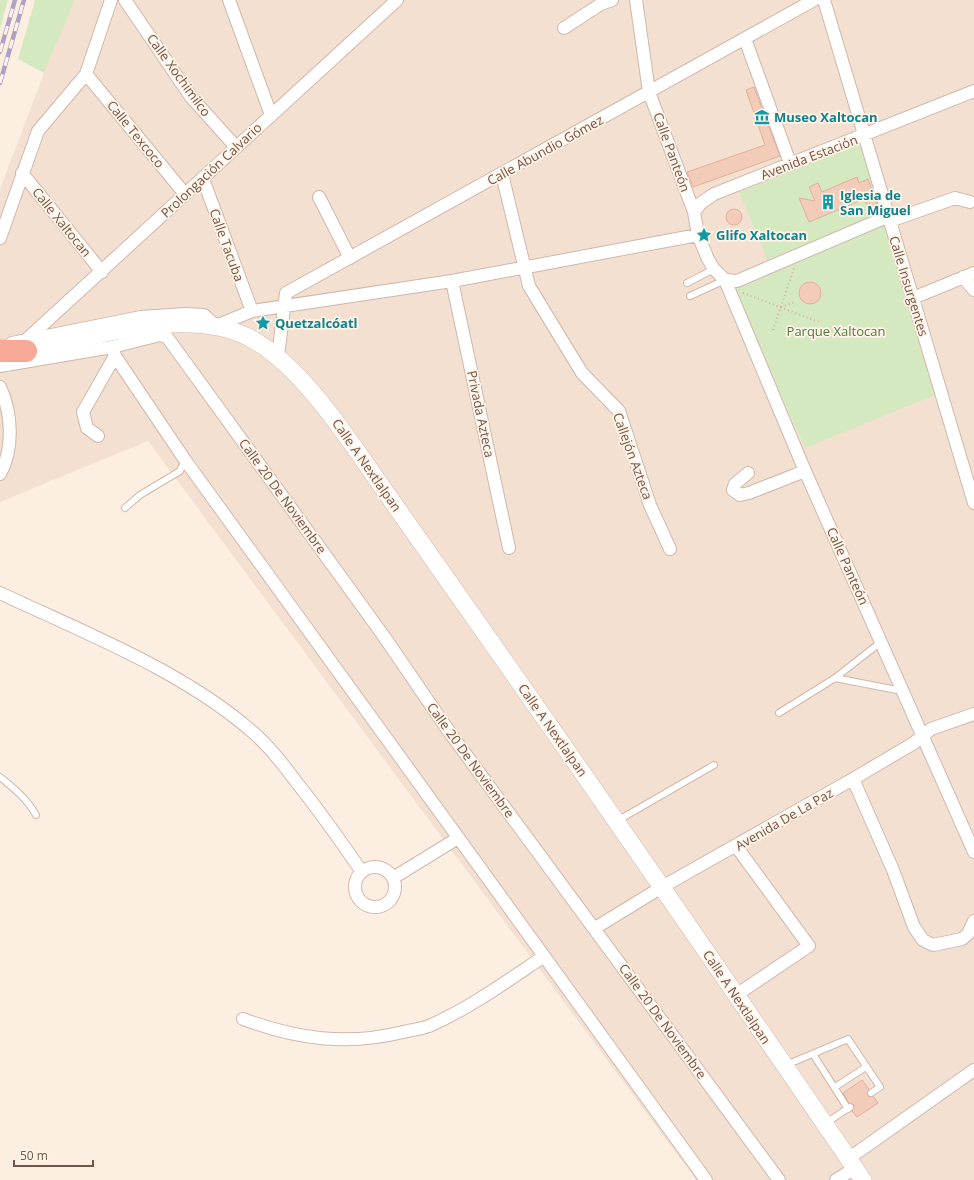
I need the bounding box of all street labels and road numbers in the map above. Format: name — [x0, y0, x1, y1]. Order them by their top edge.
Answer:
street label: Calle Xochimilco — [143, 30, 215, 120]
street label: Calle Texcoco — [103, 96, 169, 172]
street label: Calle Panteón — [649, 110, 695, 194]
street label: Calle Abundio Gómez — [484, 111, 606, 189]
street label: Prolongación Calvario — [157, 118, 265, 222]
street label: Avenida Estación — [758, 130, 860, 184]
street label: Calle Xaltocan — [28, 183, 96, 261]
street label: Calle Tacuba — [205, 206, 249, 284]
street label: Calle Insurgentes — [885, 234, 933, 338]
street label: Privada Azteca — [463, 369, 499, 459]
street label: Callejón Azteca — [609, 410, 657, 502]
street label: Calle A Nextlalpan — [328, 415, 406, 515]
street label: Calle 20 De Noviembre — [235, 435, 331, 557]
street label: Calle Panteón — [823, 524, 873, 608]
street label: Calle A Nextlalpan — [514, 680, 592, 780]
street label: Calle 20 De Noviembre — [423, 699, 519, 821]
street label: Avenida De La Paz — [732, 784, 836, 854]
street label: Calle A Nextlalpan — [699, 946, 775, 1048]
street label: Calle 20 De Noviembre — [615, 960, 711, 1082]

